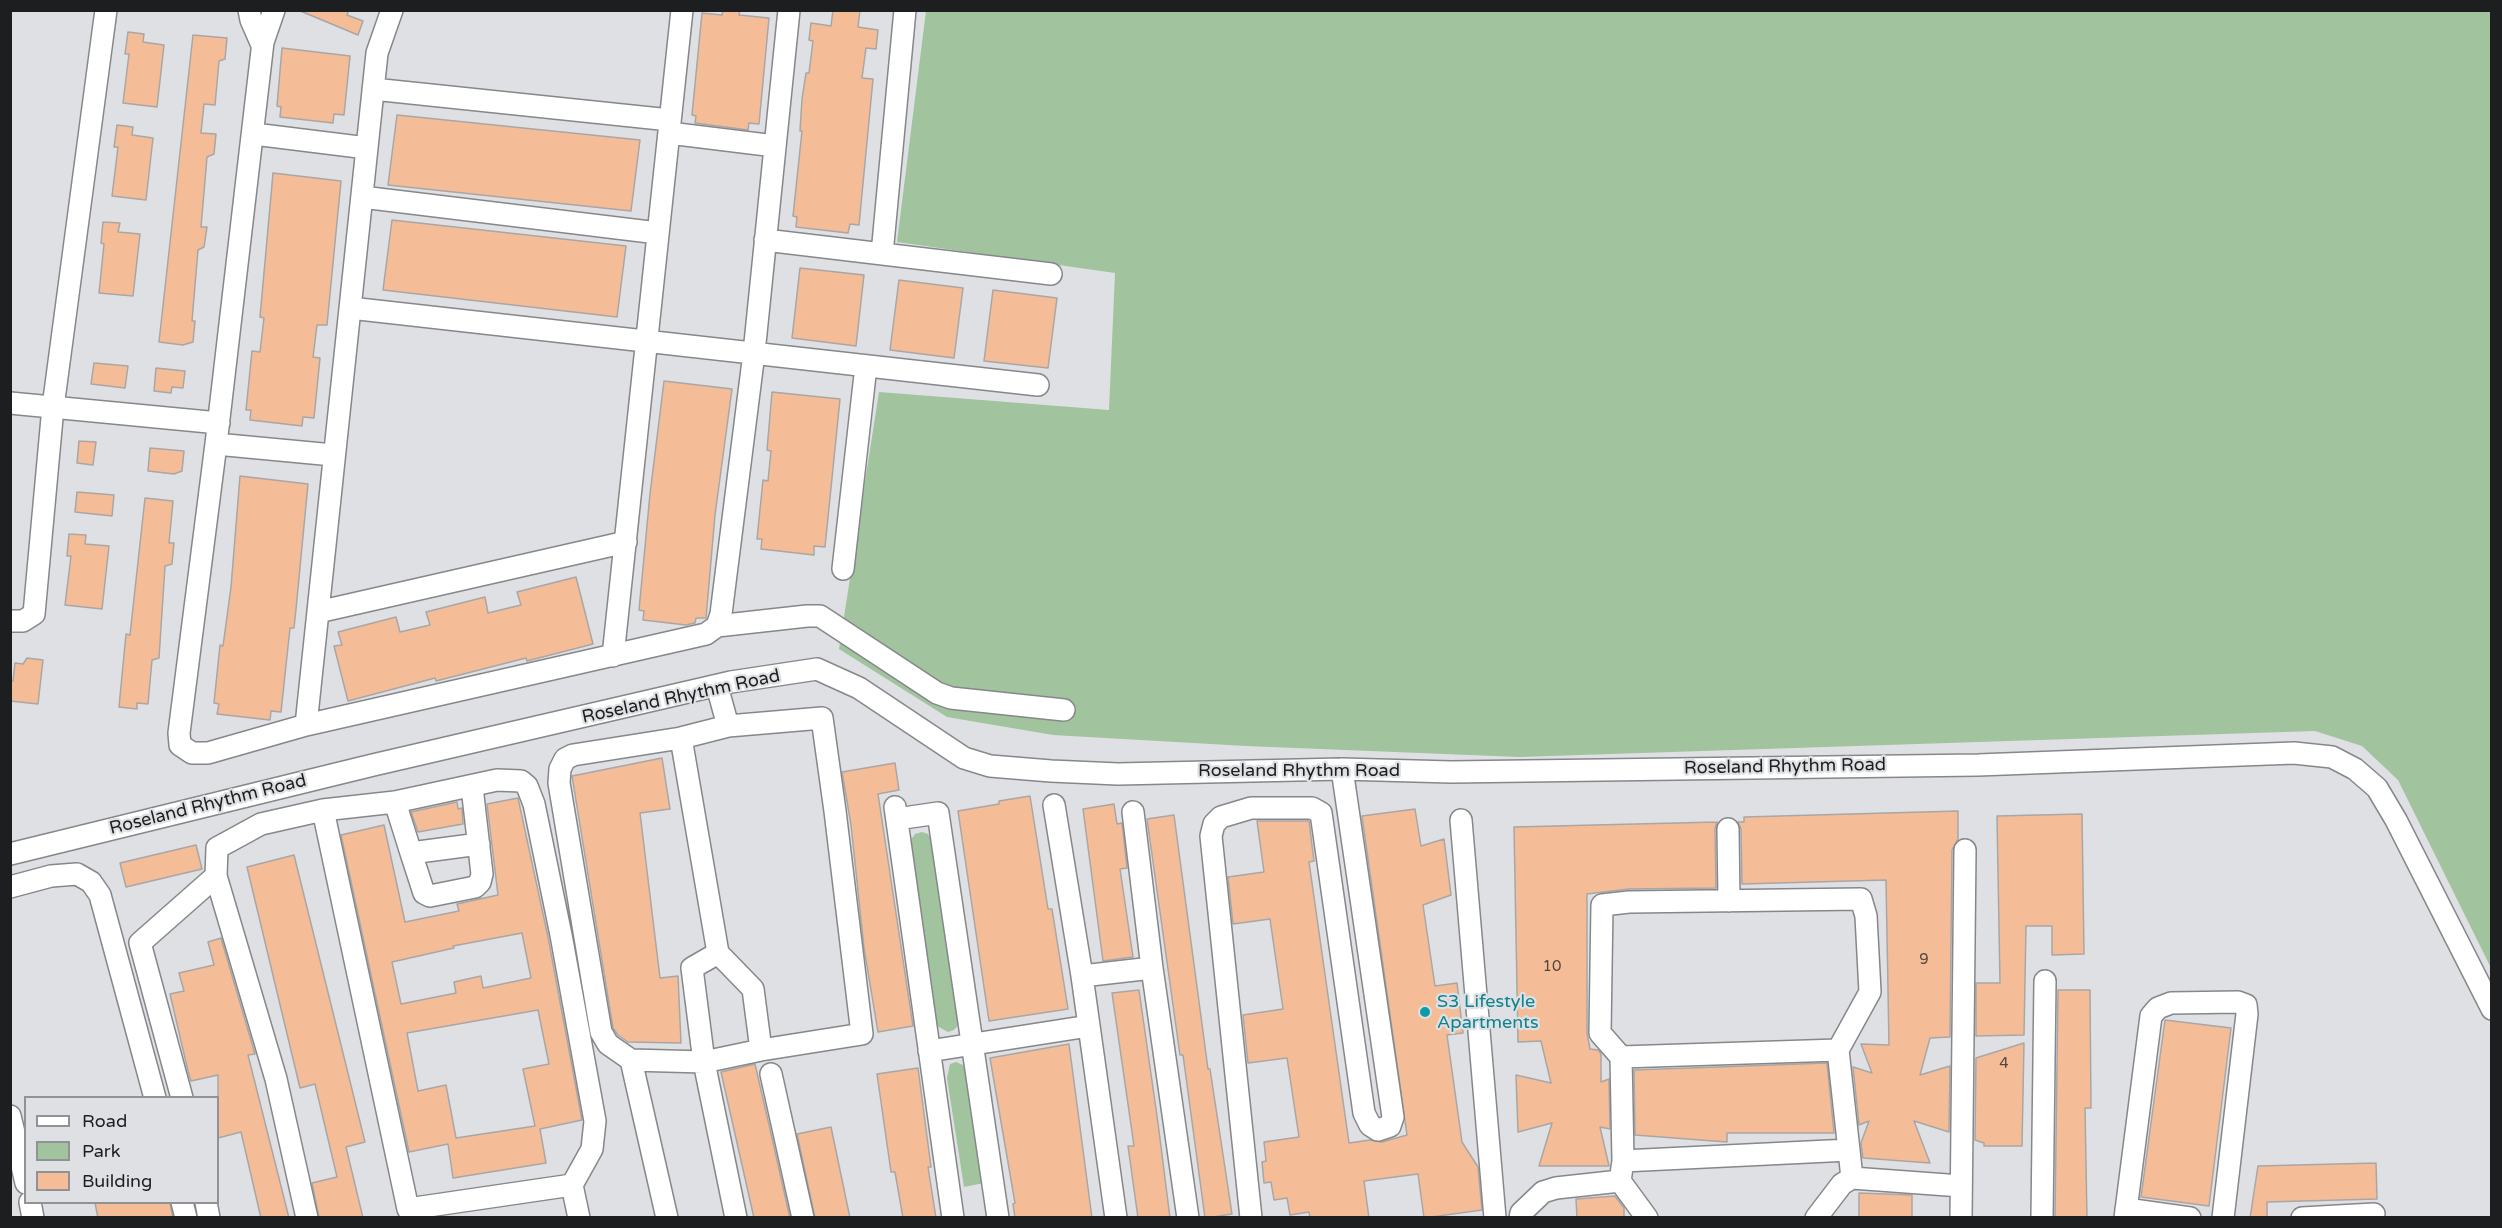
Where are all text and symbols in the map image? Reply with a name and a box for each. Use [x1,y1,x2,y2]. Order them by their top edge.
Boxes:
street label: Roseland Rhythm Road [580,665,782,729]
street label: Roseland Rhythm Road [1684,754,1886,780]
street label: Roseland Rhythm Road [1198,760,1400,782]
street label: Roseland Rhythm Road [107,770,309,840]
house number: 9 [1919,951,1929,969]
house number: 10 [1543,958,1561,976]
place label: S3 Lifestyle Apartments [1437,991,1539,1034]
marker: S3 Lifestyle Apartments [1418,1005,1432,1019]
house number: 4 [1999,1055,2009,1073]
legend [24,1096,219,1204]
text: Road [82,1110,127,1132]
text: Park [82,1140,120,1162]
text: Building [82,1170,152,1192]

